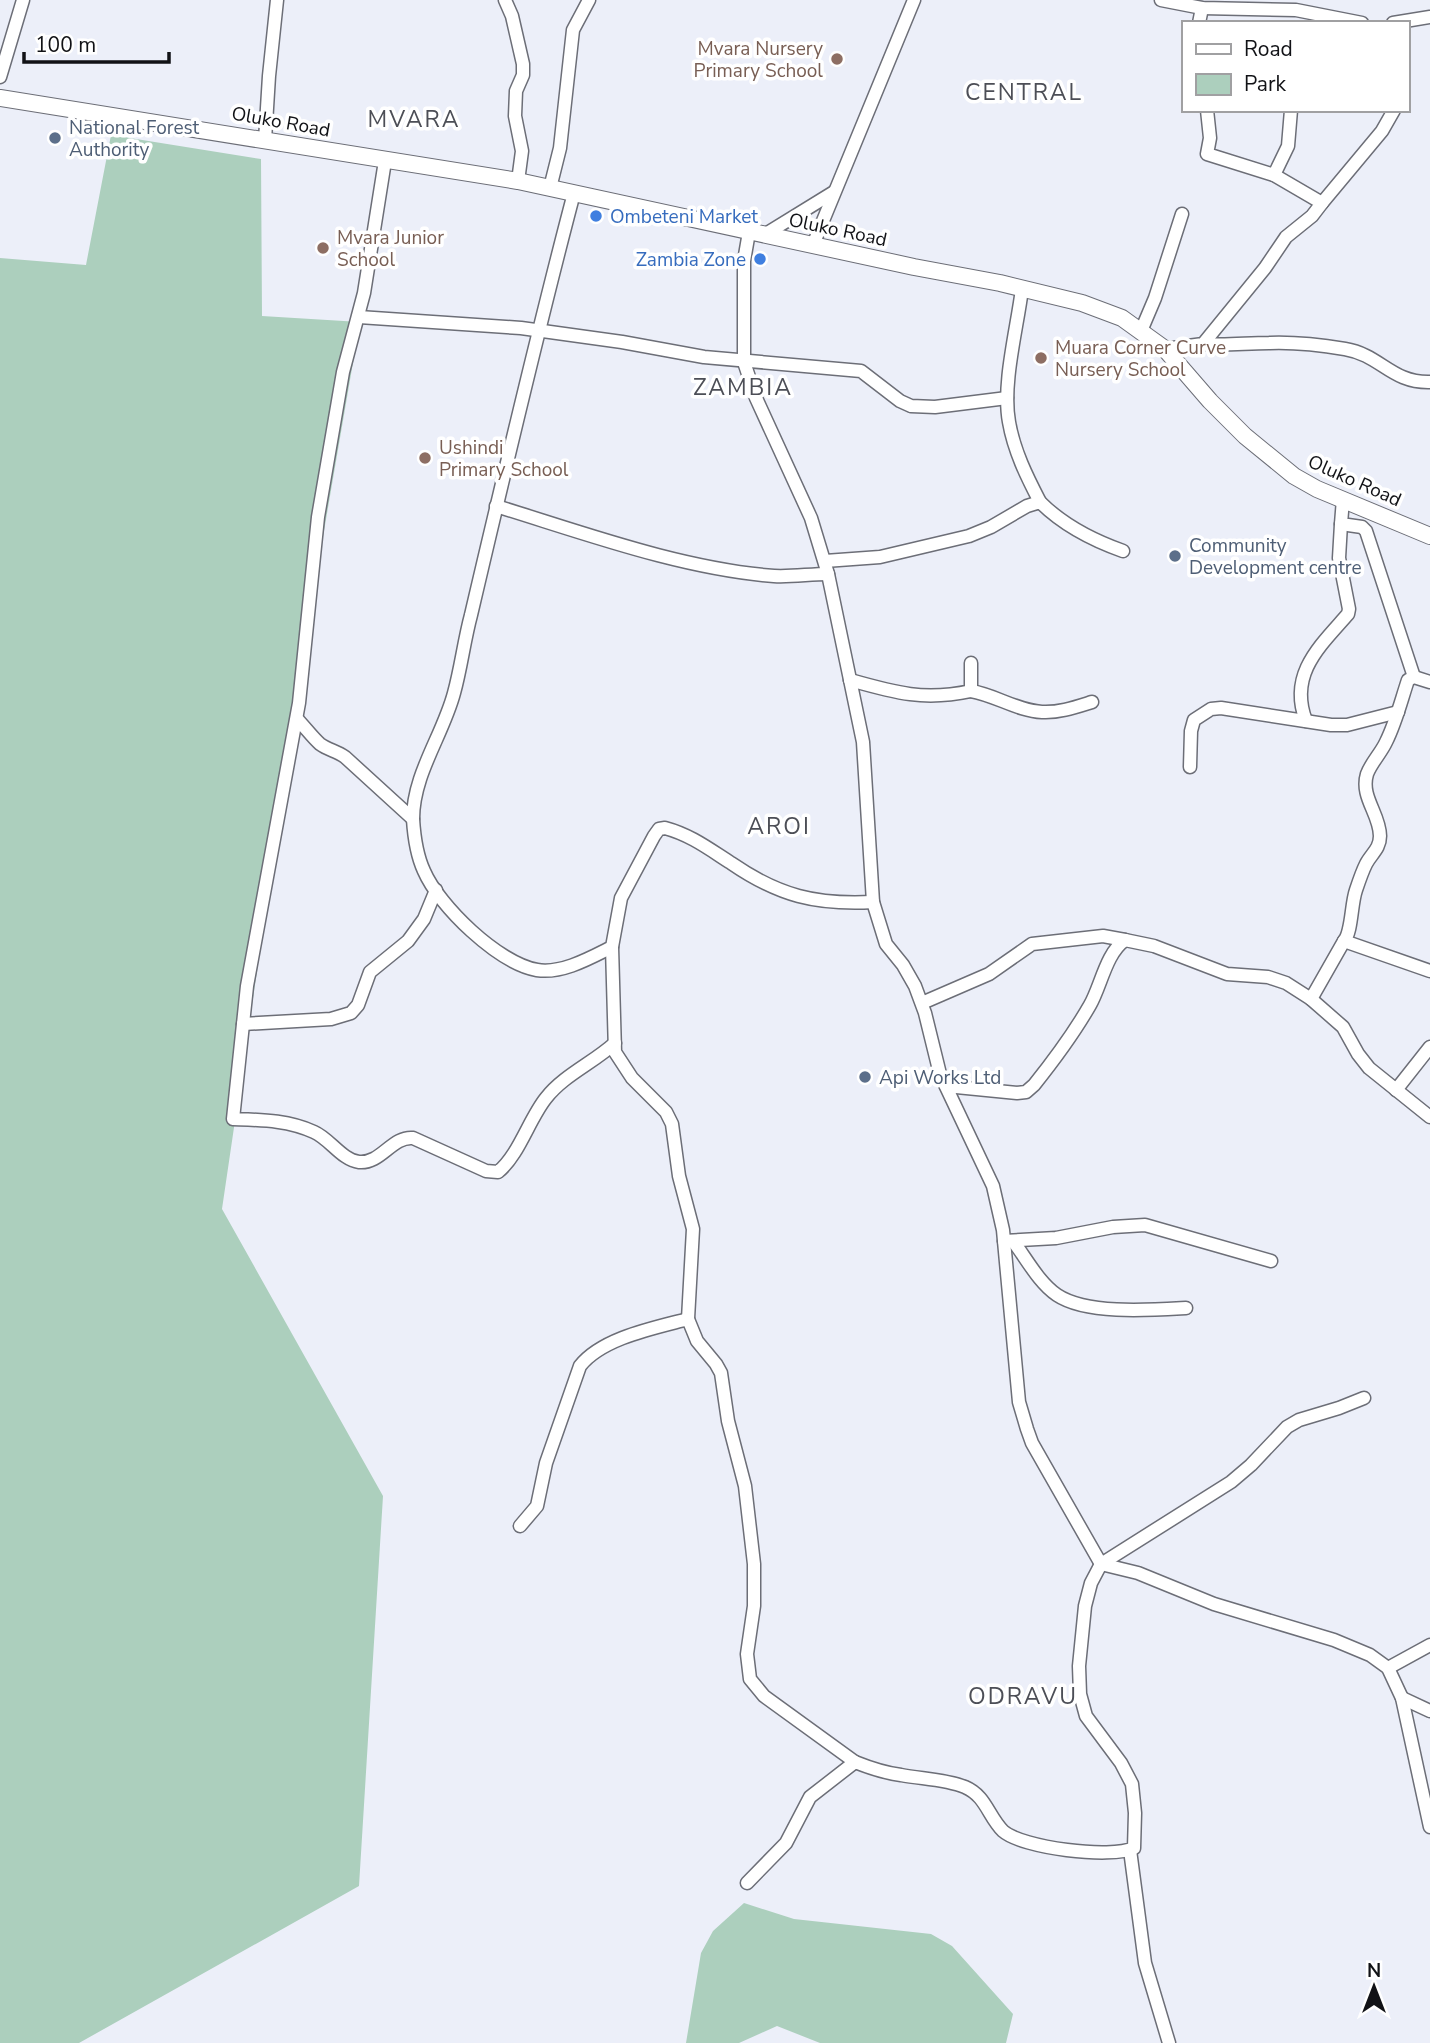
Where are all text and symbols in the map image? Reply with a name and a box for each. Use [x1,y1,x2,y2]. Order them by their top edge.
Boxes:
scale bar [24,21,170,65]
legend [1182,21,1409,112]
text: 100 m [35,31,96,59]
text: Road [1244,35,1293,63]
place label: Mvara Nursery Primary School [694,36,823,84]
marker: Mvara Nursery Primary School [829,51,845,67]
text: Park [1244,70,1286,98]
district label: CENTRAL [965,77,1083,108]
street label: Oluko Road [229,101,332,143]
district label: MVARA [368,104,460,135]
place label: National Forest Authority [69,115,200,163]
marker: National Forest Authority [47,130,63,146]
place label: Ombeteni Market [610,204,758,230]
street label: Oluko Road [786,207,889,253]
marker: Ombeteni Market [588,208,604,224]
place label: Mvara Junior School [337,225,444,273]
marker: Mvara Junior School [315,240,331,256]
place label: Zambia Zone [636,247,746,273]
marker: Zambia Zone [752,251,768,267]
place label: Muara Corner Curve Nursery School [1055,335,1226,383]
marker: Muara Corner Curve Nursery School [1033,350,1049,366]
district label: ZAMBIA [693,372,793,403]
place label: Ushindi Primary School [439,435,569,483]
street label: Oluko Road [1304,449,1405,513]
marker: Ushindi Primary School [417,450,433,466]
place label: Community Development centre [1189,533,1362,581]
marker: Community Development centre [1167,548,1183,564]
district label: AROI [747,811,811,842]
place label: Api Works Ltd [879,1065,1001,1091]
marker: Api Works Ltd [857,1069,873,1085]
district label: ODRAVU [968,1681,1078,1712]
north arrow [1339,1952,1409,2022]
text: N [1367,1958,1381,1984]

